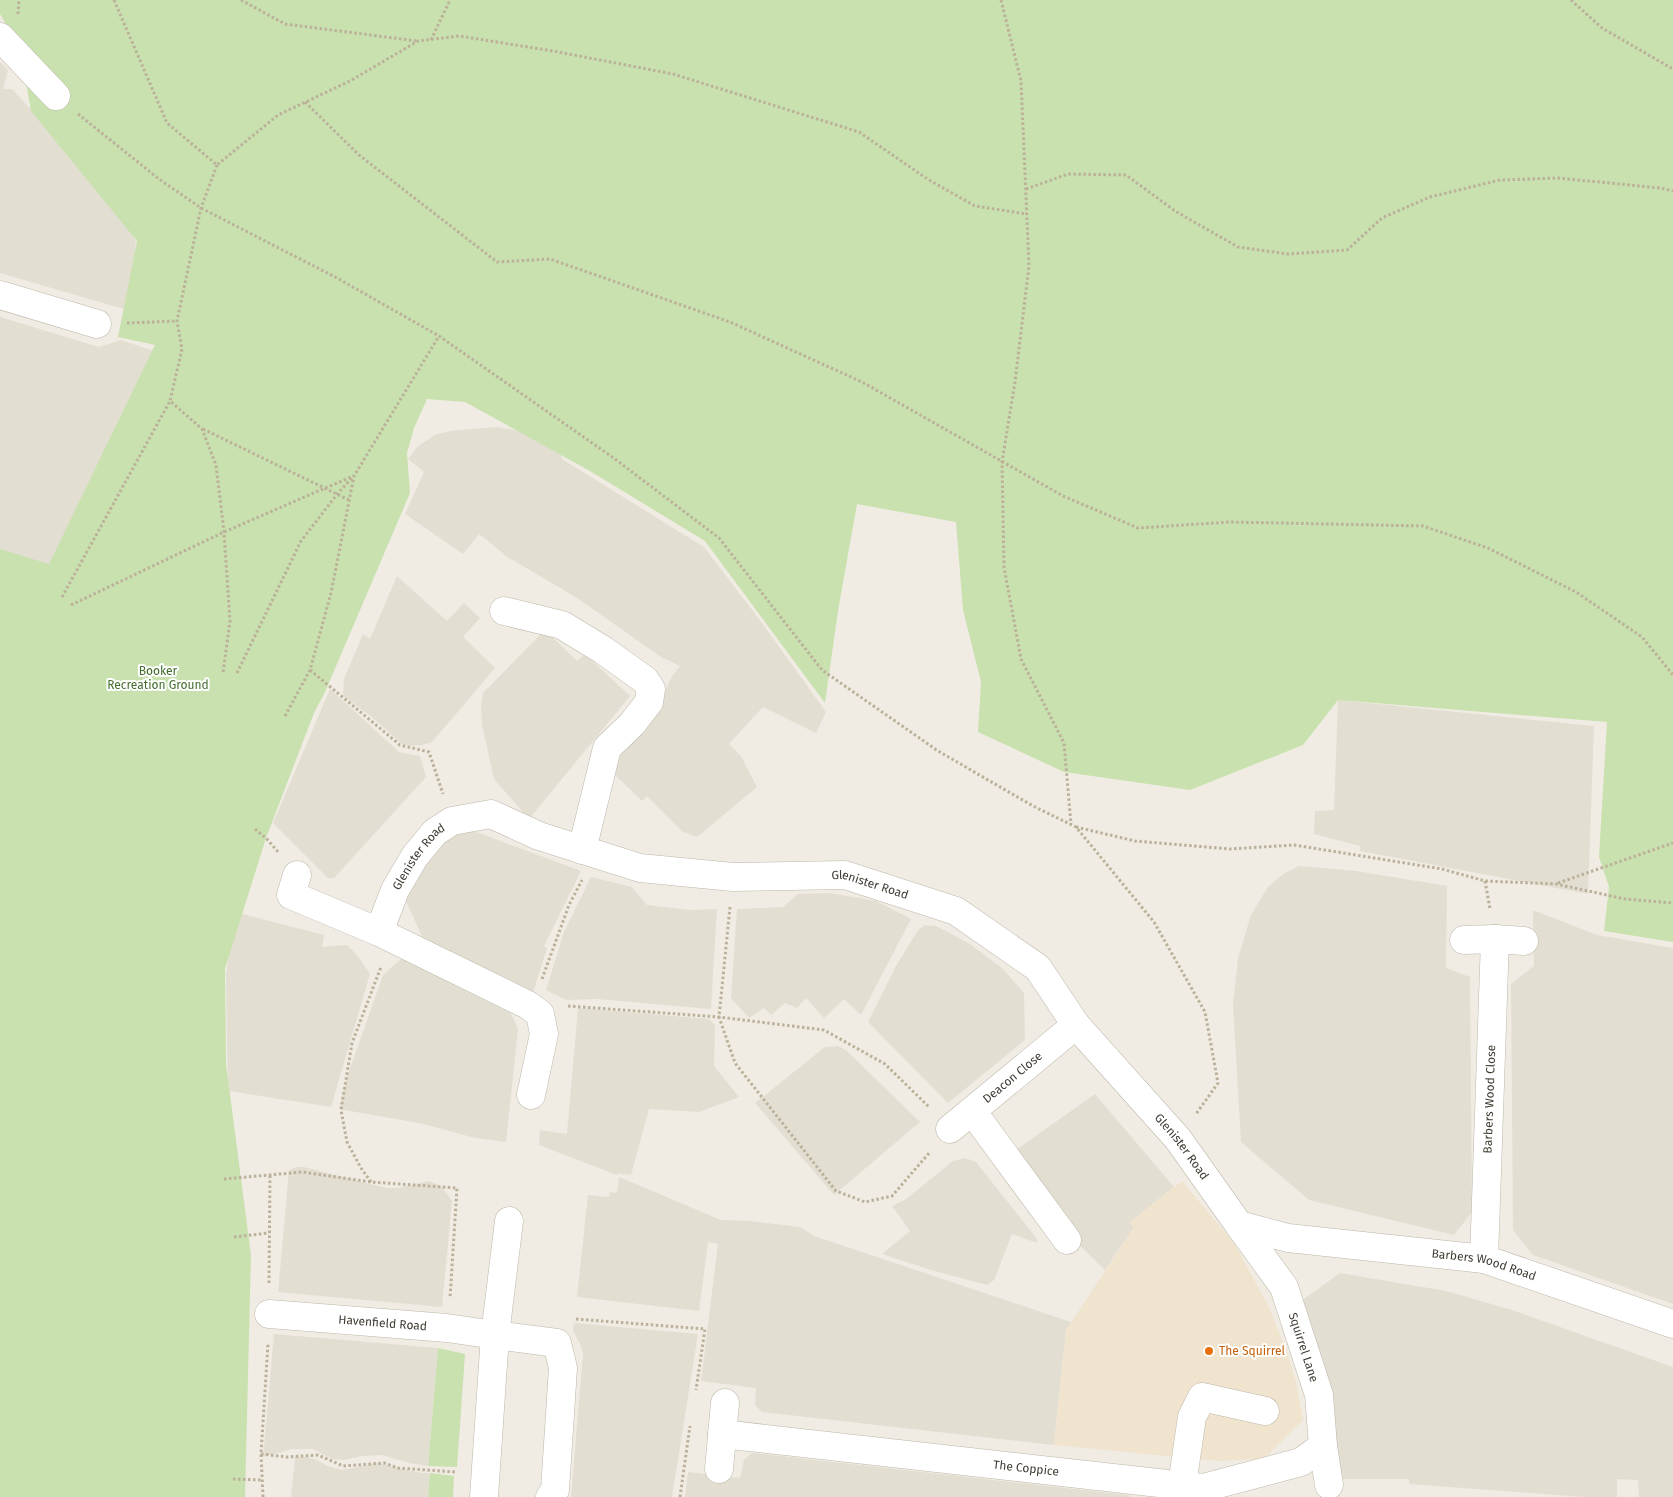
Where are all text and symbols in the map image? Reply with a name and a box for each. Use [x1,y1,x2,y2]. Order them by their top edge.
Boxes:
park label: Booker Recreation Ground [107,664,209,692]
street label: Glenister Road [390,821,447,893]
street label: Glenister Road [831,868,910,902]
street label: Barbers Wood Close [1481,1044,1498,1154]
street label: Deacon Close [980,1049,1045,1106]
street label: Glenister Road [1152,1111,1212,1182]
street label: Barbers Wood Road [1431,1246,1538,1283]
street label: Squirrel Lane [1286,1311,1321,1384]
street label: Havenfield Road [338,1312,428,1333]
place label: The Squirrel [1219,1344,1285,1358]
marker: The Squirrel [1203,1345,1215,1357]
street label: The Coppice [992,1457,1060,1479]

